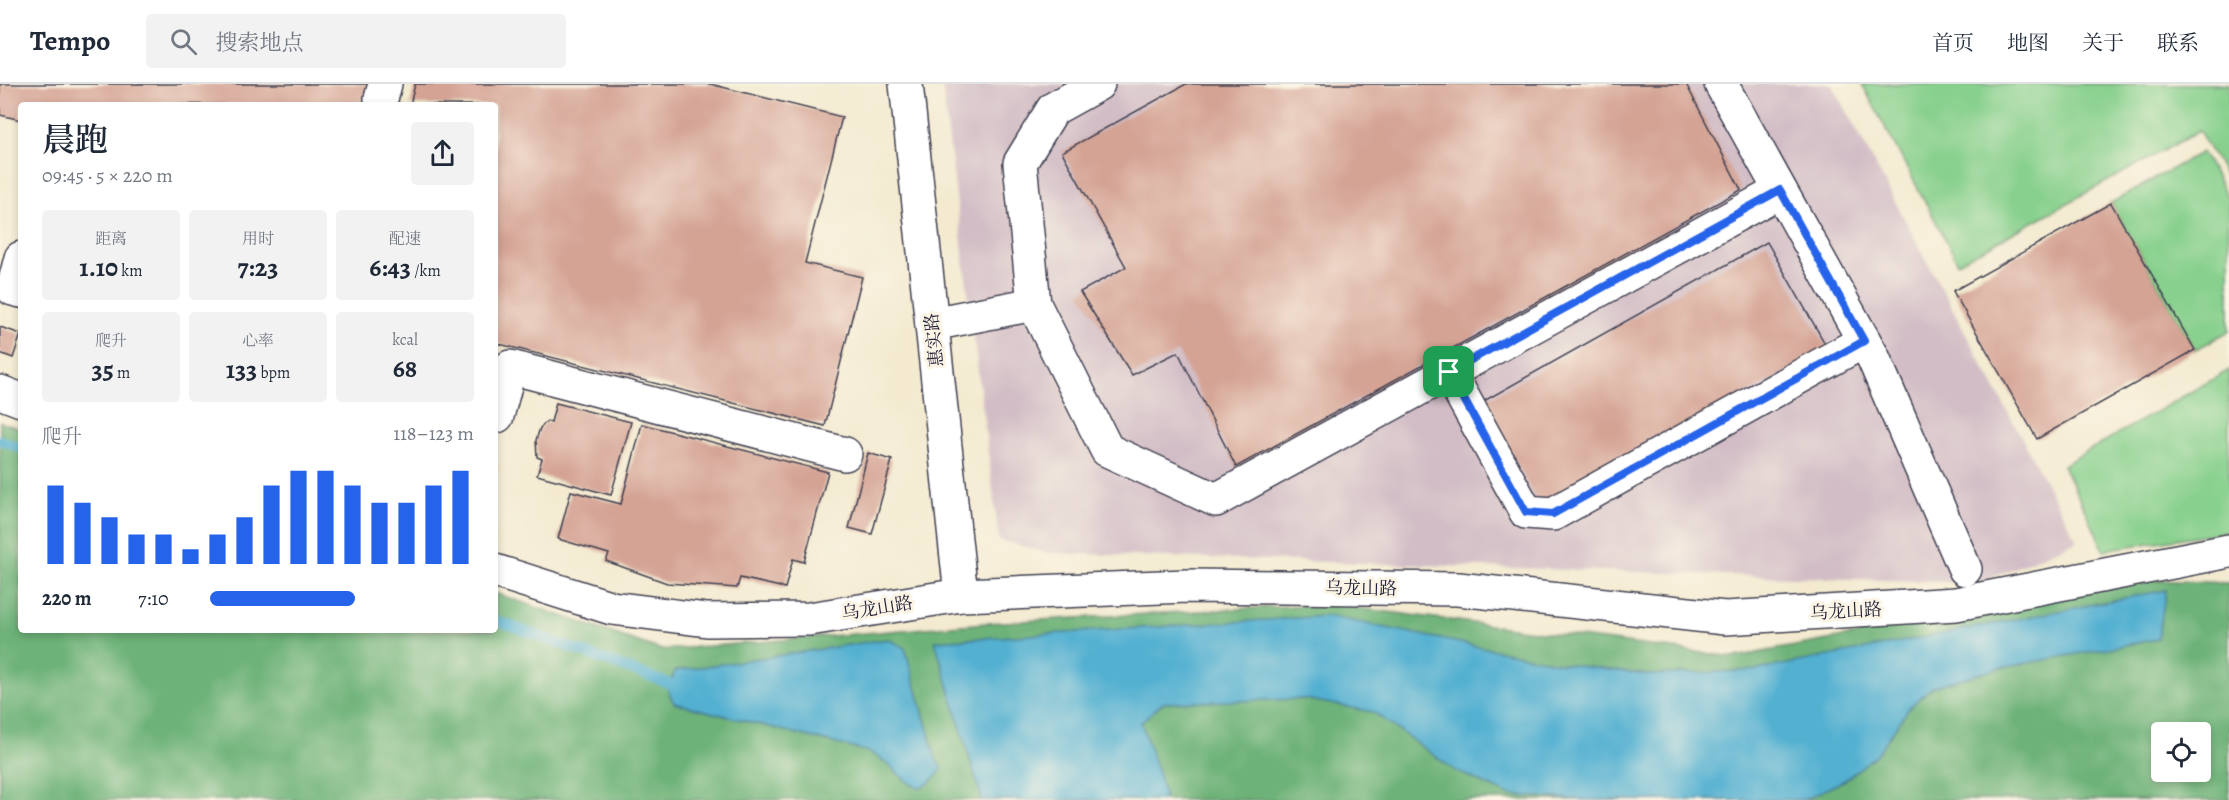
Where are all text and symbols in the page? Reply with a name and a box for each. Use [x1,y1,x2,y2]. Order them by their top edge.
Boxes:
search box [146,14,566,68]
text: Tempo [30,22,110,60]
icon: search [167,25,200,58]
text: 搜索地点 [215,28,303,58]
text: 首页 [1932,29,1974,57]
text: 地图 [2007,29,2049,57]
text: 关于 [2082,29,2124,57]
text: 联系 [2157,29,2199,57]
text: 晨跑 [42,117,108,162]
button: share [411,122,474,185]
text: 09:45 · 5 × 220 m [42,162,173,189]
text: 距离 [95,228,127,250]
text: 用时 [242,228,274,250]
text: 配速 [389,228,421,250]
text: 1.10 [79,250,118,285]
text: 7:23 [237,250,279,285]
text: 6:43 [369,250,411,285]
text: km [118,260,143,282]
text: /km [411,260,441,282]
street label: 惠实路 [919,312,949,368]
text: kcal [392,329,418,351]
text: 爬升 [95,330,127,352]
text: 心率 [242,330,274,352]
pin [1423,346,1474,397]
text: 68 [393,351,417,386]
text: 35 [92,352,114,387]
text: 133 [226,352,257,387]
icon: arrive [1432,355,1465,388]
text: m [114,362,130,384]
text: bpm [257,362,290,384]
text: 118–123 m [393,420,474,447]
text: 爬升 [42,423,82,450]
street label: 乌龙山路 [1325,575,1397,601]
text: 220 m [42,585,92,612]
text: 7:10 [138,585,169,612]
street label: 乌龙山路 [840,591,914,625]
street label: 乌龙山路 [1809,597,1883,625]
map controls [2151,722,2211,782]
button: locate [2151,722,2211,782]

